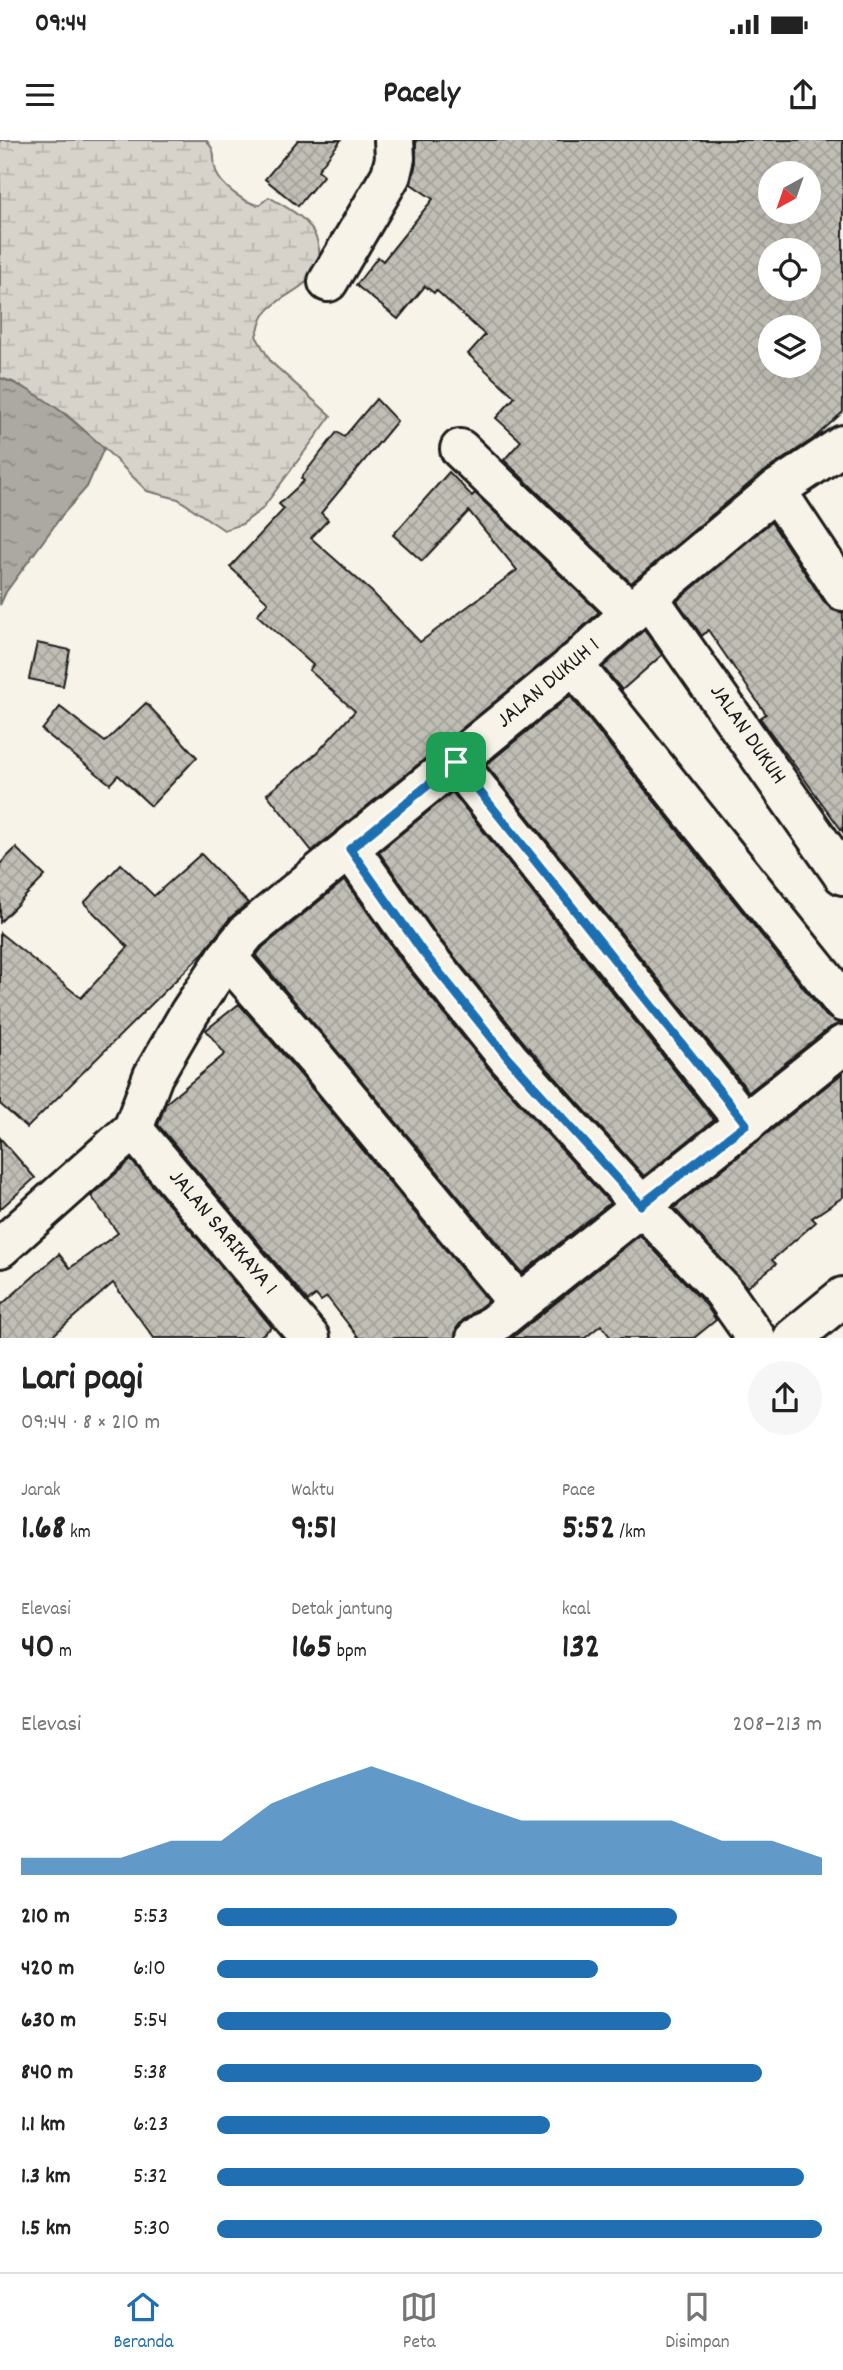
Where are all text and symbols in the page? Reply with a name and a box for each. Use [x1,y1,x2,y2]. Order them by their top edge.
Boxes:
text: 09:44 [35,6,87,43]
text: Pacely [383,72,460,118]
icon: menu [21,76,59,114]
icon: share [784,76,822,114]
north arrow [758,161,821,224]
map controls [758,161,821,378]
button: locate [758,238,821,301]
button: layers [758,315,821,378]
street label: JALAN DUKUH 1 [490,631,608,737]
street label: JALAN DUKUH [700,678,794,792]
pin [426,732,486,792]
icon: arrive [437,743,475,781]
street label: JALAN SARIKAYA 1 [160,1163,284,1303]
text: Lari pagi [21,1353,143,1408]
button: share [748,1361,822,1435]
text: 09:44 · 8 × 210 m [21,1407,160,1440]
text: Jarak [21,1478,61,1505]
text: Waktu [291,1478,334,1505]
text: Pace [562,1478,595,1505]
text: 1.68 [21,1505,66,1555]
text: 9:51 [291,1505,337,1555]
text: 5:52 [562,1505,615,1555]
text: km [66,1520,91,1547]
text: /km [615,1520,646,1547]
text: Elevasi [21,1597,71,1624]
text: Detak jantung [291,1597,393,1624]
text: kcal [562,1597,591,1624]
text: 40 [21,1624,55,1674]
text: 165 [291,1624,332,1674]
text: 132 [562,1624,600,1674]
text: m [55,1639,72,1666]
text: bpm [332,1639,367,1666]
text: Elevasi [21,1709,81,1742]
text: 208–213 m [732,1709,822,1742]
text: 210 m [21,1901,70,1934]
text: 5:53 [133,1901,168,1934]
text: 420 m [21,1953,74,1986]
text: 6:10 [133,1953,166,1986]
text: 630 m [21,2005,76,2038]
text: 5:54 [133,2005,168,2038]
text: 840 m [21,2057,73,2090]
text: 5:38 [133,2057,167,2090]
text: 1.1 km [21,2109,65,2142]
text: 6:23 [133,2109,168,2142]
text: 1.3 km [21,2161,71,2194]
text: 5:32 [133,2161,168,2194]
text: 1.5 km [21,2213,71,2246]
text: 5:30 [133,2213,170,2246]
tab: Beranda [113,2288,173,2357]
tab: Peta [400,2288,438,2357]
tab: Disimpan [665,2288,730,2357]

